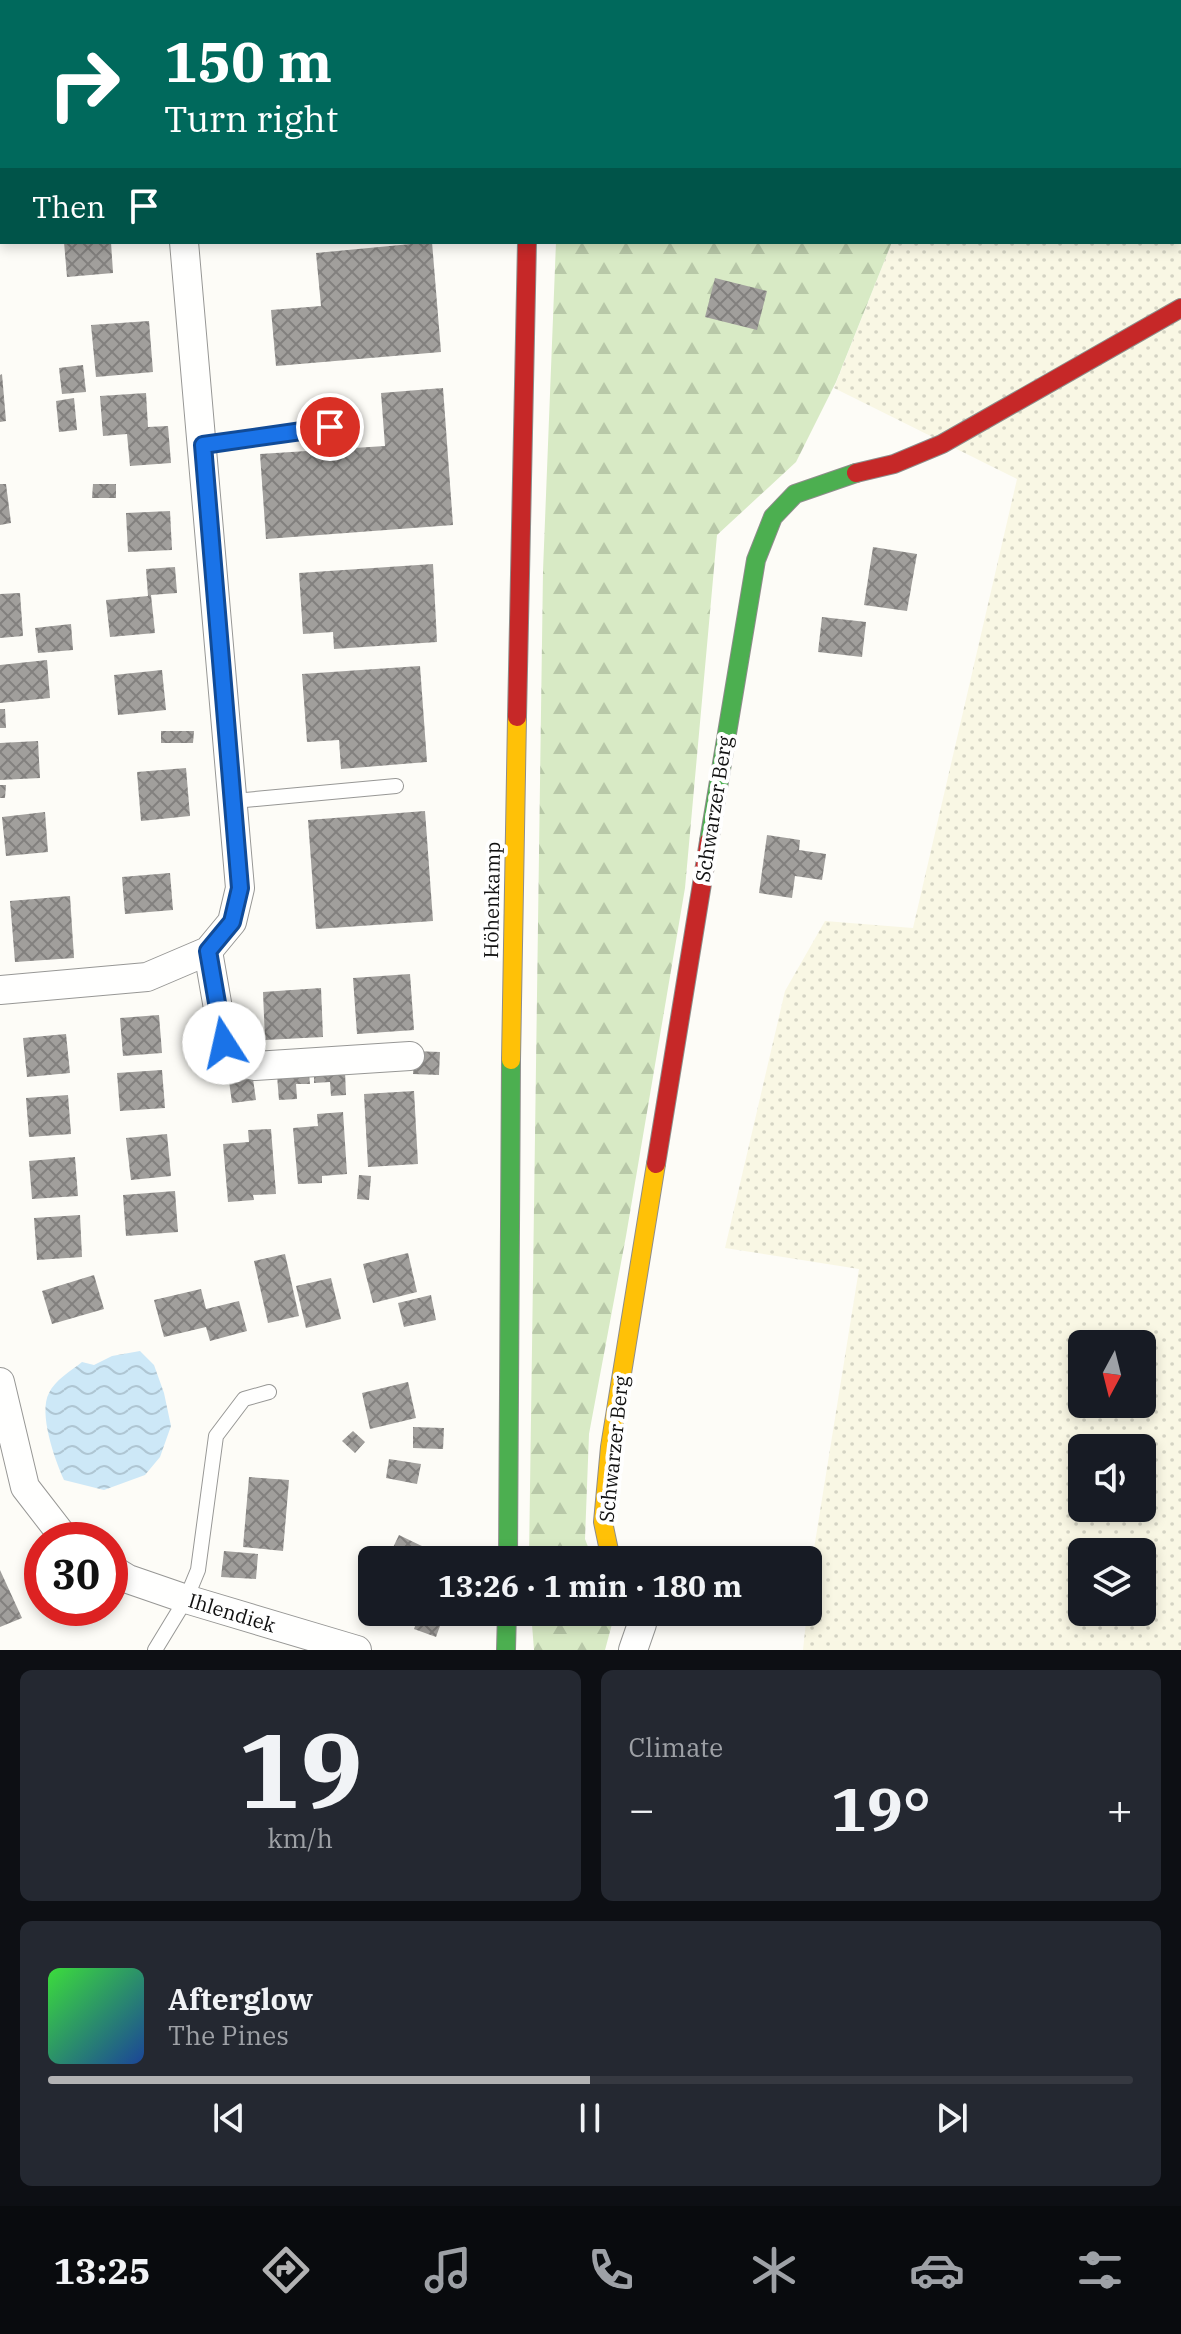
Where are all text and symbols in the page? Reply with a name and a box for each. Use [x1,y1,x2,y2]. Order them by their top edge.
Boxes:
text: 150 m [164,25,332,97]
icon: right [32,32,136,136]
text: Turn right [164,95,338,142]
icon: arrive [122,184,166,228]
text: Then [32,187,106,226]
pin [296,393,364,461]
icon: arrive [308,405,352,449]
street label: Schwarzer Berg [689,734,738,884]
street label: Höhenkamp [477,841,506,959]
position arrow [182,1001,266,1085]
north arrow [1068,1330,1156,1418]
map controls [1068,1330,1156,1626]
street label: Schwarzer Berg [592,1374,635,1524]
button: sound [1068,1434,1156,1522]
speed limit sign: 30 [24,1522,128,1626]
button: layers [1068,1538,1156,1626]
text: 13:26 · 1 min · 180 m [438,1566,742,1605]
street label: Ihlendiek [185,1586,279,1639]
text: 19 [238,1701,363,1837]
text: Climate [629,1730,723,1764]
text: 19° [831,1769,931,1848]
text: − [629,1780,655,1837]
text: + [1107,1780,1133,1837]
text: km/h [267,1821,333,1855]
text: Afterglow [168,1979,313,2018]
text: The Pines [168,2018,289,2052]
icon: previous [207,2096,251,2140]
icon: pause [568,2096,612,2140]
icon: next [930,2096,974,2140]
icon: directions [258,2242,314,2298]
icon: music [420,2242,476,2298]
icon: phone [583,2242,639,2298]
icon: climate [746,2242,802,2298]
icon: car [909,2242,965,2298]
icon: filters [1072,2242,1128,2298]
text: 13:25 [53,2247,151,2294]

